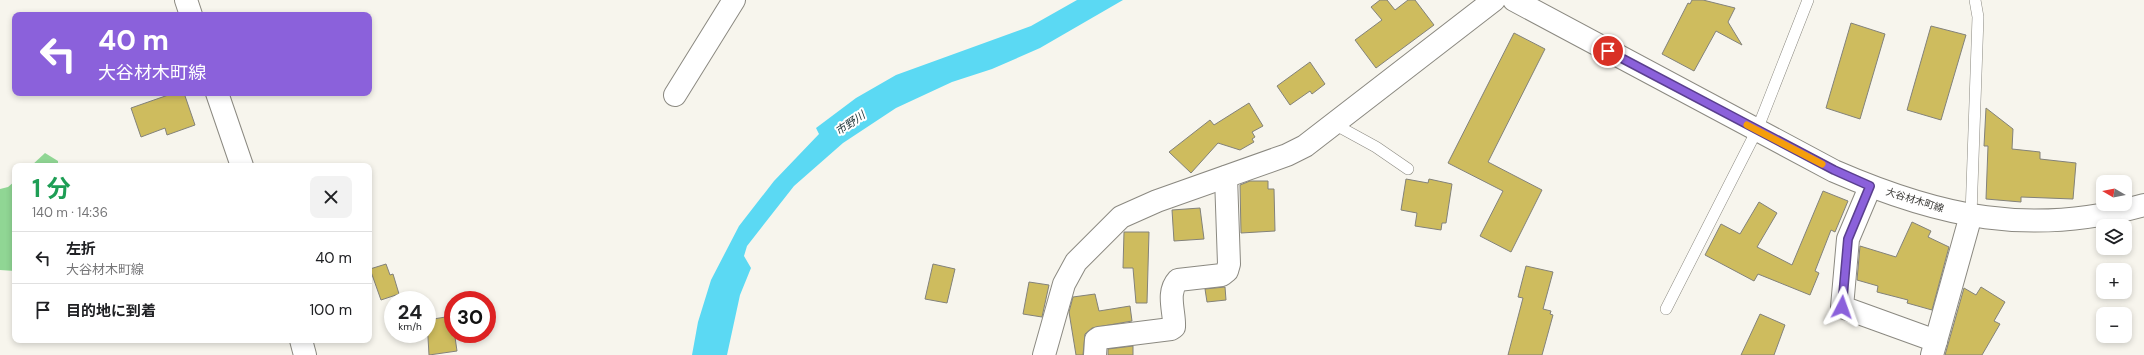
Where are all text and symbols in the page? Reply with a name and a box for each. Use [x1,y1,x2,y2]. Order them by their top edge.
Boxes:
text: 40 m [98,22,169,59]
icon: left [32,28,84,80]
pin [1591,34,1625,68]
icon: arrive [1597,40,1619,62]
text: 大谷材木町線 [98,61,206,85]
water label: 市野川 [832,107,868,138]
text: 1 分 [32,173,70,204]
north arrow [2096,175,2132,211]
map controls [2096,175,2132,343]
button: close [310,176,352,218]
street label: 大谷材木町線 [1884,185,1946,215]
text: 140 m · 14:36 [32,204,108,221]
button: layers [2096,219,2132,255]
text: 左折 [66,239,96,259]
icon: left [32,247,54,269]
text: 40 m [315,248,352,268]
text: 大谷材木町線 [66,261,144,278]
button: + [2096,263,2132,299]
position arrow [1821,286,1863,328]
speed limit sign: 30 [444,291,496,343]
icon: arrive [32,299,54,321]
text: 24 [398,299,422,325]
text: 100 m [309,300,352,320]
text: 目的地に到着 [66,301,156,321]
button: − [2096,307,2132,343]
text: km/h [398,320,422,333]

